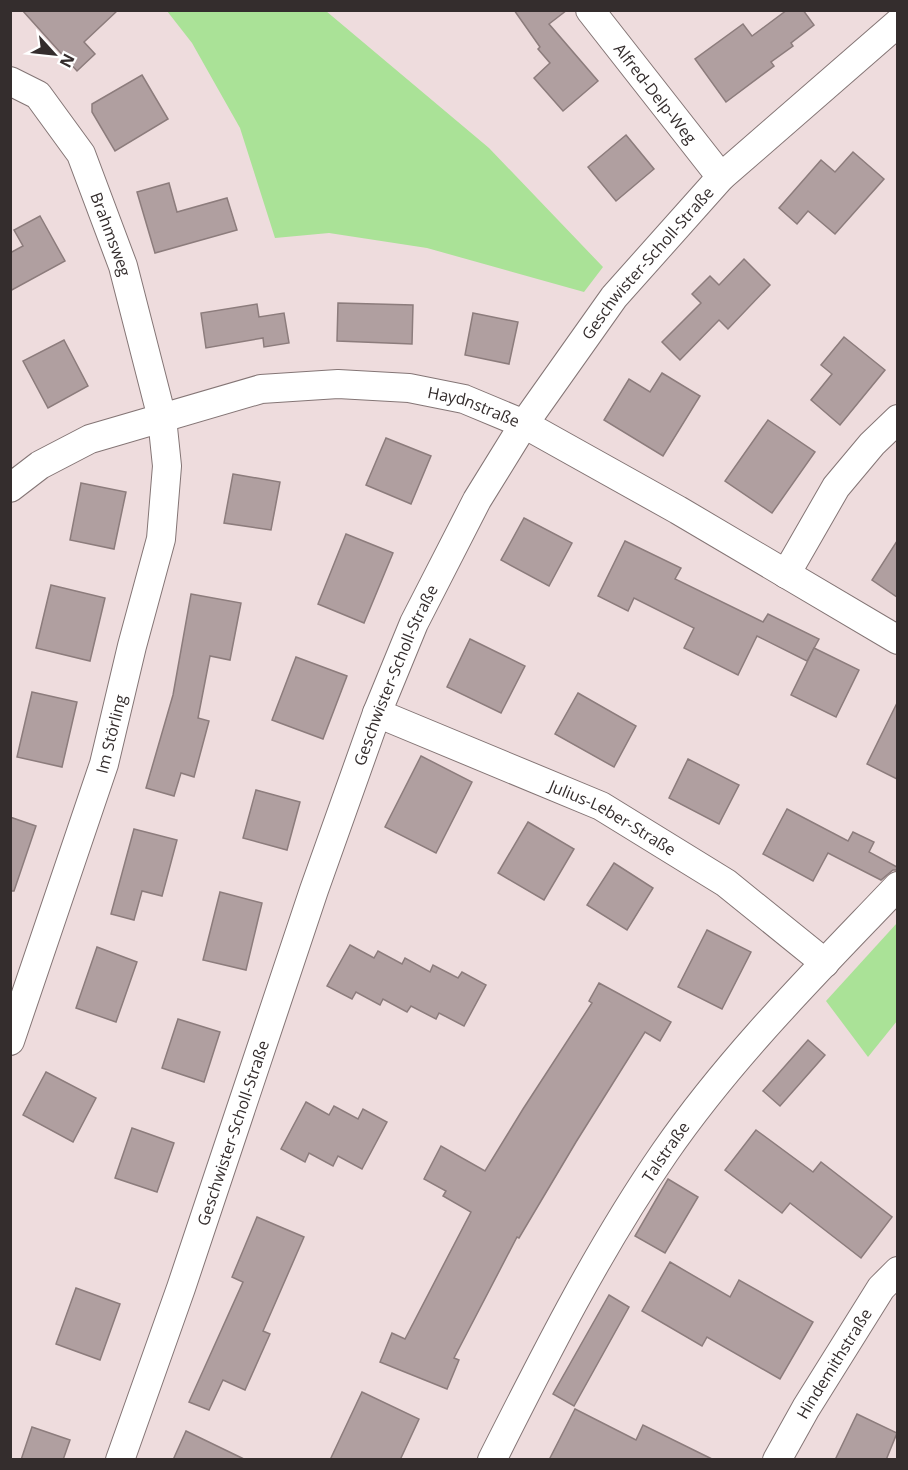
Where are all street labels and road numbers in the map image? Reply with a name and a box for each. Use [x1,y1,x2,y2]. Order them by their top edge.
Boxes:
street label: Alfred-Delp-Weg [609,39,702,148]
street label: Geschwister-Scholl-Straße [576,182,718,344]
street label: Brahmsweg [85,189,136,279]
street label: Haydnstraße [426,381,523,432]
street label: Geschwister-Scholl-Straße [348,581,443,769]
street label: Im Störling [91,692,132,776]
street label: Julius-Leber-Straße [544,774,680,861]
street label: Geschwister-Scholl-Straße [192,1037,274,1229]
street label: Talstraße [637,1117,694,1187]
street label: Hindemithstraße [791,1304,877,1423]

